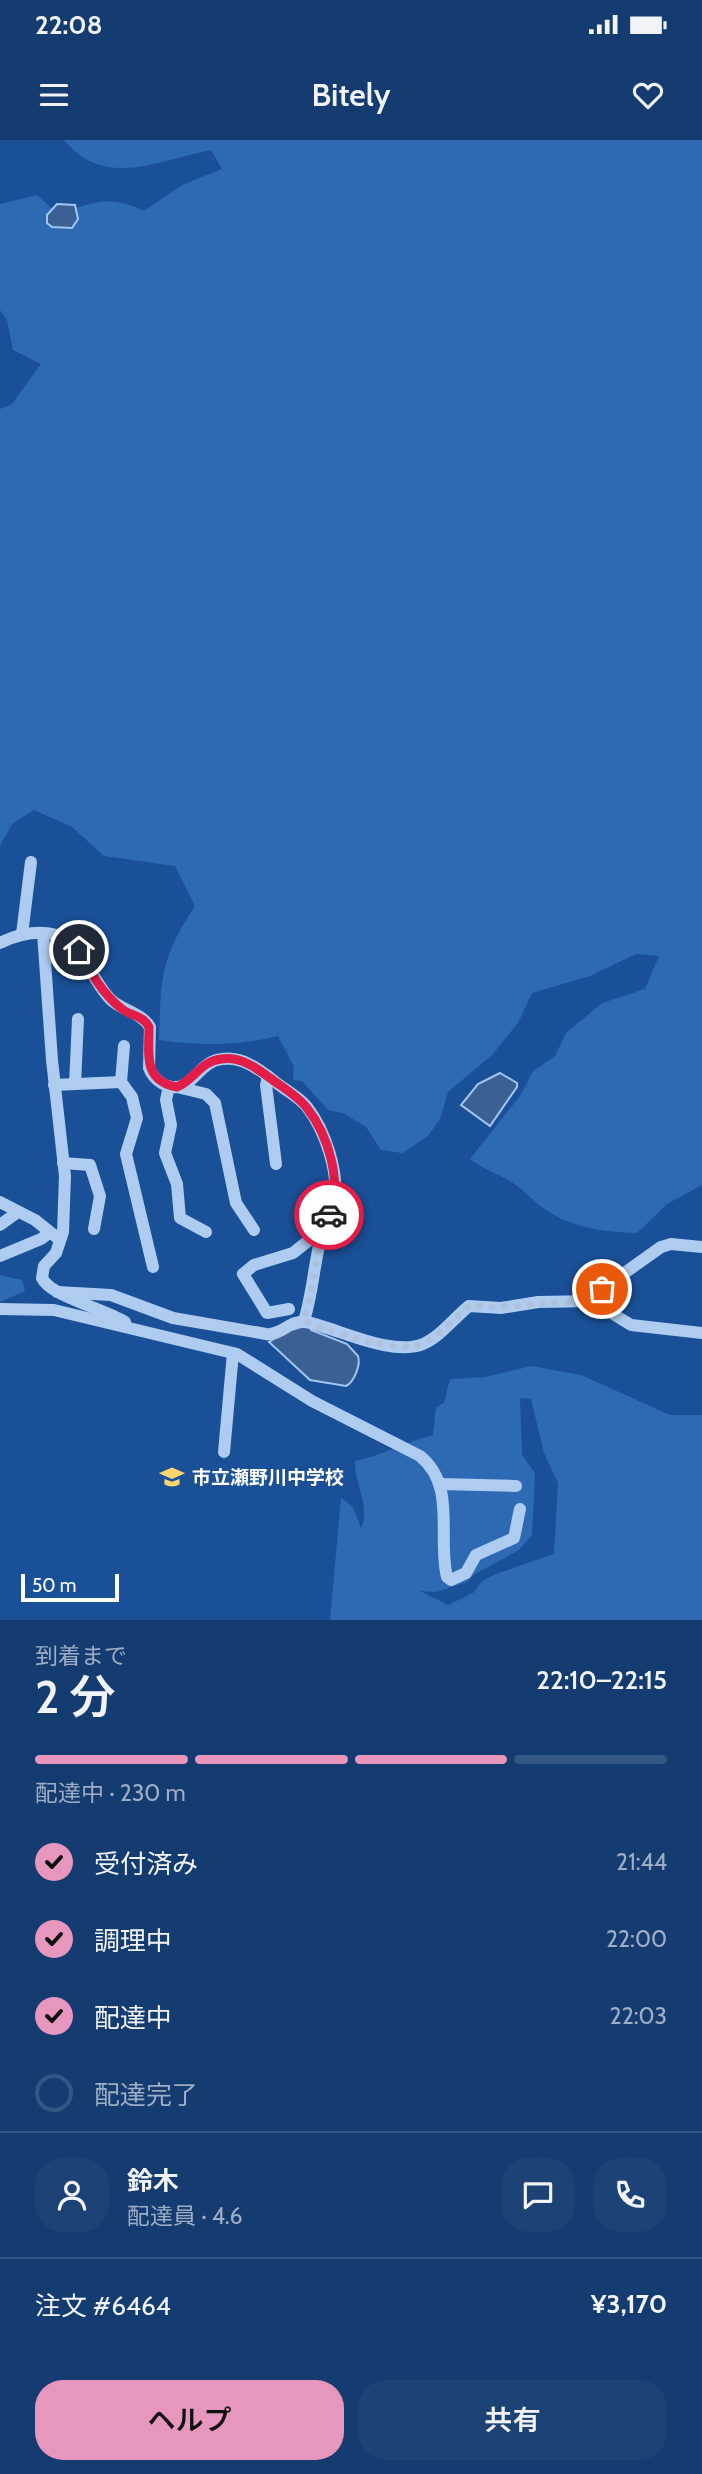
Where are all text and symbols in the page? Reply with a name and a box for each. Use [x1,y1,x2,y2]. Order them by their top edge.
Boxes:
text: 22:08 [35,9,102,41]
text: Bitely [312,75,390,114]
icon: menu [35,76,73,114]
icon: heart [629,76,667,114]
pin [49,920,109,980]
icon: home [60,931,98,969]
courier [294,1180,364,1250]
icon: car [310,1196,348,1234]
pin [572,1259,632,1319]
icon: bag [583,1270,621,1308]
school or university icon: 市立瀬野川中学校 [158,1463,186,1491]
place label: 市立瀬野川中学校 [192,1466,344,1489]
scale bar [21,1571,119,1603]
text: 50 m [32,1574,76,1597]
text: 到着まで [35,1642,127,1670]
text: 22:10–22:15 [536,1664,667,1696]
text: 2 分 [35,1669,116,1725]
text: 配達中 · 230 m [35,1779,186,1807]
icon: check [35,1843,73,1881]
text: 受付済み [94,1848,198,1880]
text: 21:44 [616,1848,667,1876]
icon: check [35,1920,73,1958]
text: 調理中 [94,1925,172,1957]
text: 22:00 [606,1925,667,1953]
icon: check [35,1997,73,2035]
text: 配達中 [94,2002,172,2034]
text: 22:03 [610,2002,667,2030]
text: 配達完了 [94,2079,198,2111]
button: person [35,2158,109,2232]
button: chat [501,2158,575,2232]
button: phone [593,2158,667,2232]
text: 鈴木 [127,2165,179,2197]
text: 配達員 · 4.6 [127,2202,243,2230]
text: ¥3,170 [591,2288,667,2320]
text: 注文 #6464 [35,2290,171,2322]
button: ヘルプ [35,2380,344,2460]
button: 共有 [358,2380,667,2460]

